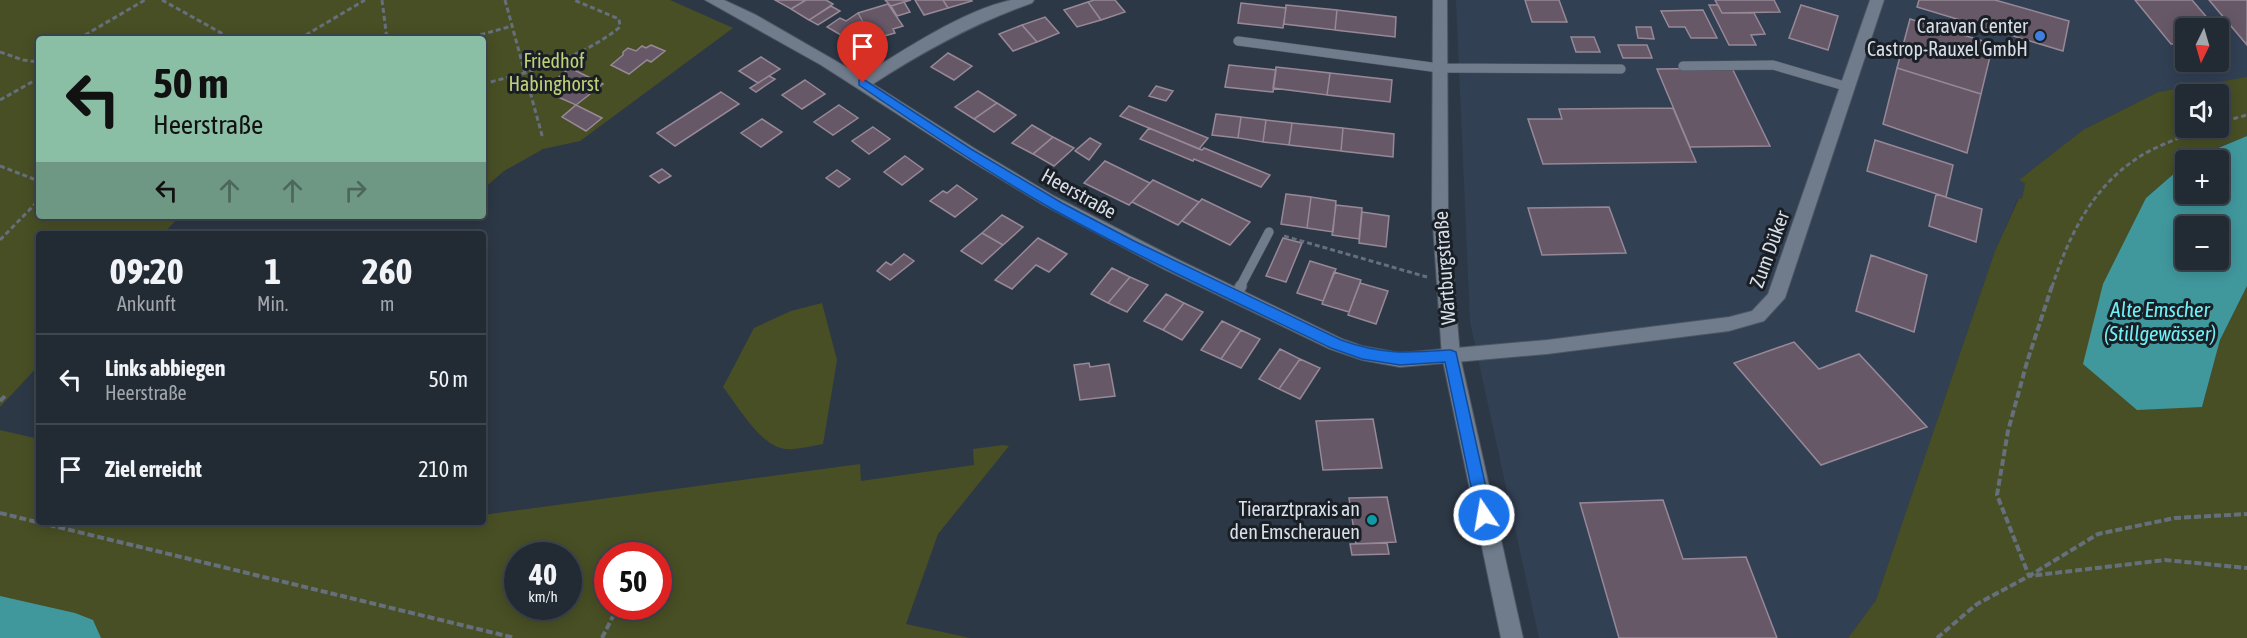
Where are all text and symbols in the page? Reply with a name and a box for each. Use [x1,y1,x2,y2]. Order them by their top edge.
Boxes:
place label: Caravan Center Castrop-Rauxel GmbH [1867,14,2029,60]
north arrow [2175,18,2229,72]
map controls [2175,18,2229,270]
pin [837,21,888,83]
marker: Caravan Center Castrop-Rauxel GmbH [2033,29,2047,43]
icon: arrive [846,30,879,63]
park label: Friedhof Habinghorst [508,49,600,95]
text: 50 m [153,59,228,107]
icon: left [54,60,132,138]
button: sound [2175,84,2229,138]
text: Heerstraße [153,109,263,140]
button: + [2175,150,2229,204]
street label: Heerstraße [1038,163,1120,223]
icon: left [150,174,183,207]
icon: ahead [213,174,246,207]
icon: ahead [276,174,309,207]
icon: right [339,174,372,207]
street label: Zum Düker [1745,206,1794,291]
street label: Wartburgstraße [1429,210,1459,326]
button: − [2175,216,2229,270]
text: 09:20 [109,250,184,292]
text: 1 [264,250,281,292]
text: 260 [362,250,413,292]
text: Ankunft [117,292,176,315]
text: Min. [257,292,288,315]
text: m [380,292,394,315]
water label: Alte Emscher (Stillgewässer) [2104,297,2216,345]
text: Links abbiegen [105,355,226,381]
icon: left [54,363,87,396]
text: 50 m [428,366,468,392]
text: Heerstraße [105,381,187,404]
icon: arrive [54,453,87,486]
text: Ziel erreicht [105,456,202,482]
text: 210 m [418,456,468,482]
position arrow [1452,483,1516,547]
place label: Tierarztpraxis an den Emscherauen [1230,497,1360,543]
marker: Tierarztpraxis an den Emscherauen [1365,513,1379,527]
speed limit sign: 50 [594,542,672,620]
text: 40 [529,557,557,591]
text: km/h [528,588,558,605]

